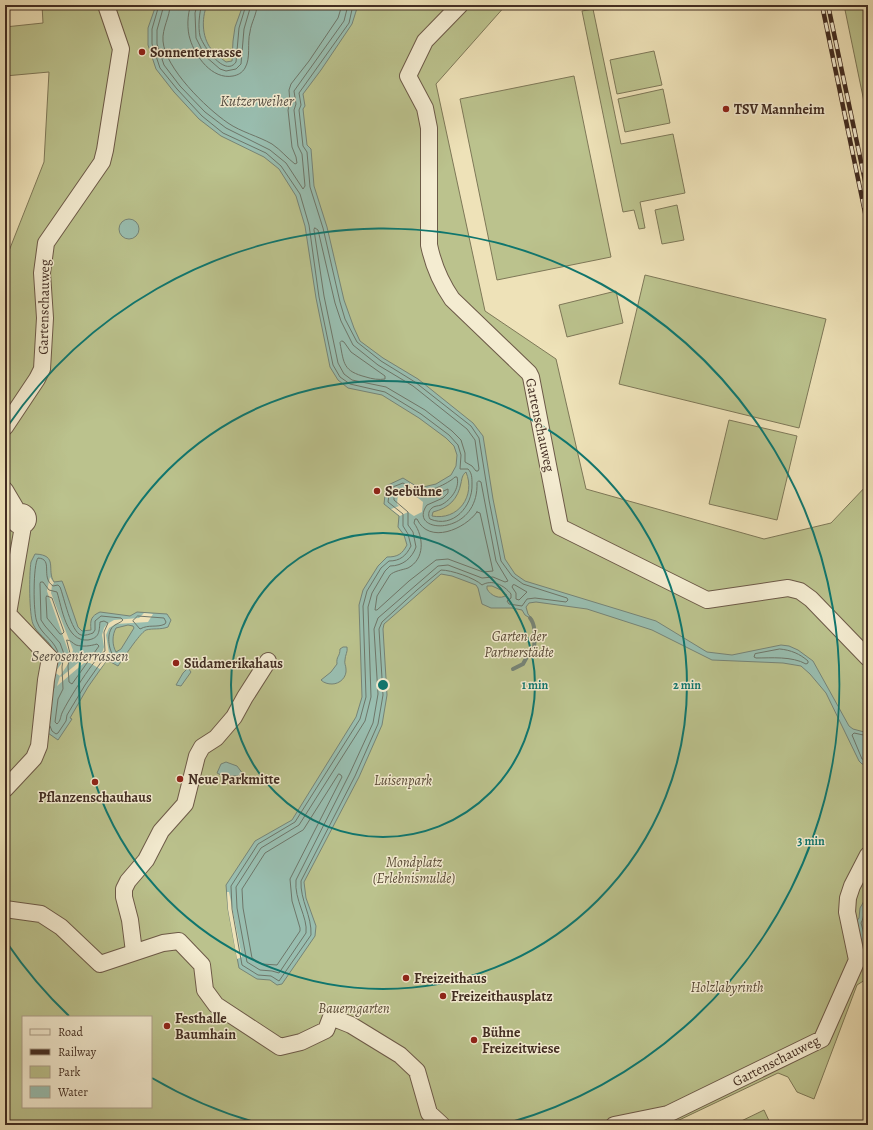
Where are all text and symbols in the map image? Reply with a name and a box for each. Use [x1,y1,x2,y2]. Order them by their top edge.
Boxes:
place label: Sonnenterrasse [150,43,242,62]
marker: Sonnenterrasse [137,47,147,57]
water label: Kutzerweiher [220,91,295,111]
place label: TSV Mannheim [734,100,825,119]
marker: TSV Mannheim [721,104,731,114]
street label: Gartenschauweg [34,259,54,355]
street label: Gartenschauweg [521,376,559,474]
place label: Seebühne [385,482,442,501]
marker: Seebühne [372,486,382,496]
park label: Garten der Partnerstädte [484,627,554,662]
water label: Seerosenterrassen [32,646,128,666]
place label: Südamerikahaus [184,654,283,673]
marker: Südamerikahaus [171,658,181,668]
text: 1 min [522,677,549,693]
text: 2 min [673,677,701,693]
centre of rings [376,678,390,692]
place label: Neue Parkmitte [188,770,280,789]
park label: Luisenpark [374,771,432,790]
marker: Neue Parkmitte [175,774,185,784]
marker: Pflanzenschauhaus [90,777,100,787]
place label: Pflanzenschauhaus [38,788,152,807]
text: 3 min [797,833,825,849]
park label: Mondplatz (Erlebnismulde) [372,853,456,888]
place label: Freizeithaus [414,969,487,988]
marker: Freizeithaus [401,973,411,983]
park label: Holzlabyrinth [690,978,764,997]
place label: Freizeithausplatz [451,987,553,1006]
marker: Freizeithausplatz [438,991,448,1001]
park label: Bauerngarten [318,999,390,1018]
place label: Festhalle Baumhain [175,1009,236,1044]
legend [22,1016,152,1108]
marker: Festhalle Baumhain [162,1021,172,1031]
place label: Bühne Freizeitwiese [482,1023,561,1058]
text: Road [58,1024,84,1040]
street label: Gartenschauweg [729,1031,823,1091]
marker: Bühne Freizeitwiese [469,1035,479,1045]
text: Railway [58,1044,97,1060]
text: Park [58,1064,81,1080]
text: Water [57,1084,88,1100]

